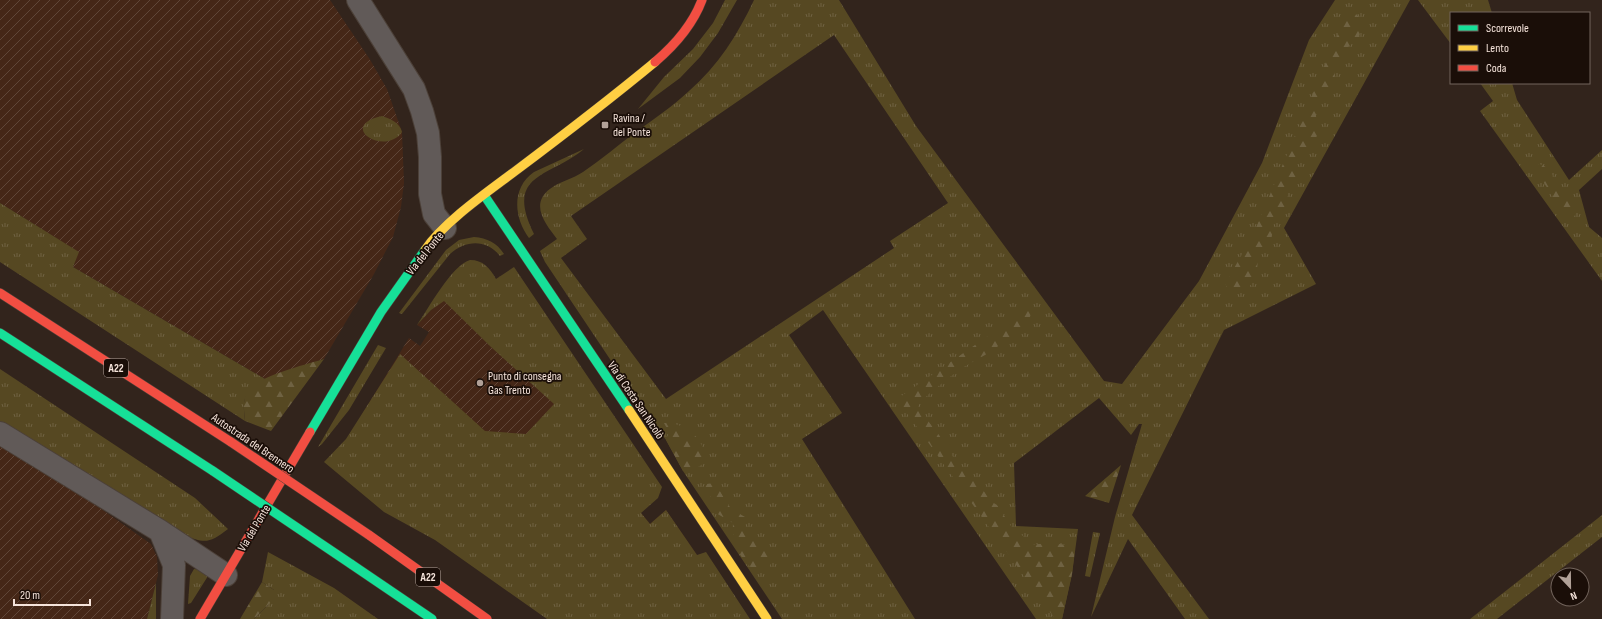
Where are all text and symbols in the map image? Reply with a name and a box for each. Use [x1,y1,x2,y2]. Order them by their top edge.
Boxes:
legend [1450,12,1590,84]
text: Scorrevole [1486,21,1529,36]
text: Lento [1486,41,1509,56]
text: Coda [1486,61,1507,76]
place label: Ravina / del Ponte [613,111,651,140]
marker: Ravina / del Ponte [600,120,610,130]
street label: Via del Ponte [403,228,448,278]
road number: A22 [104,359,128,377]
street label: Via di Costa San Nicolò [604,359,667,442]
place label: Punto di consegna Gas Trento [488,369,562,398]
marker: Punto di consegna Gas Trento [475,378,485,388]
street label: Autostrada del Brennero [208,410,297,477]
street label: Via del Ponte [235,502,274,554]
north arrow [1550,567,1590,607]
road number: A22 [416,568,440,586]
scale bar [14,581,90,607]
text: 20 m [20,588,40,603]
text: N [1568,589,1579,603]

